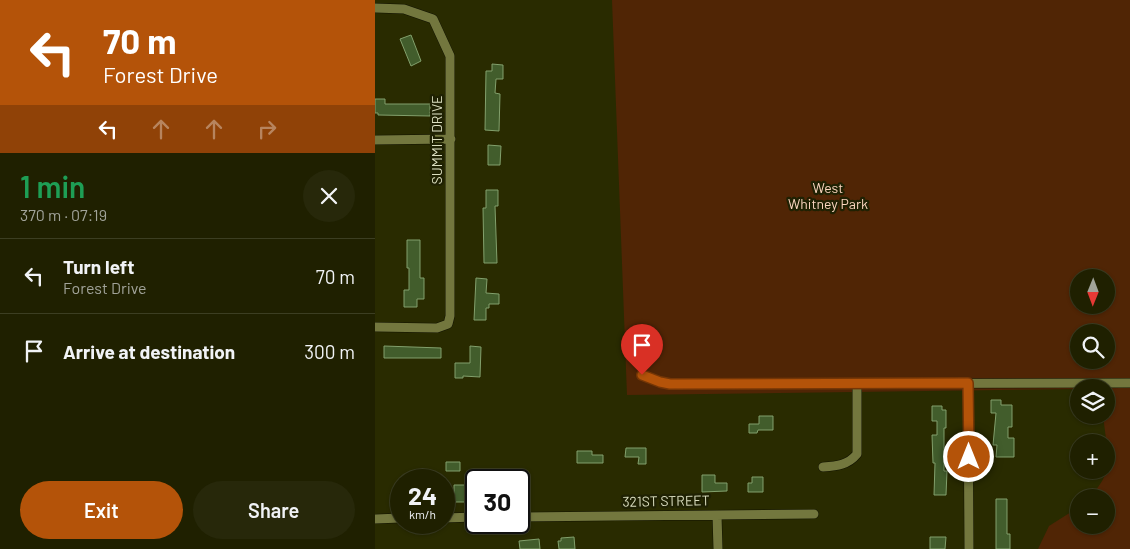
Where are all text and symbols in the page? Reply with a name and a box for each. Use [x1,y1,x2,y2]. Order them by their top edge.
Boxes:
text: 70 m [103,19,177,61]
icon: left [20,20,85,85]
text: Forest Drive [103,61,218,87]
street label: SUMMIT DRIVE [428,95,445,185]
icon: left [94,115,122,143]
icon: ahead [147,115,175,143]
icon: ahead [200,115,228,143]
icon: right [253,115,281,143]
text: 1 min [20,168,85,204]
button: close [303,170,355,222]
park label: West Whitney Park [788,179,868,212]
text: 370 m · 07:19 [20,205,107,224]
text: Turn left [63,255,134,278]
icon: left [20,262,48,290]
text: 70 m [316,265,355,288]
north arrow [1070,269,1115,314]
map controls [1070,269,1115,534]
text: Forest Drive [63,278,147,297]
pin [621,324,663,375]
button: search [1070,324,1115,369]
icon: arrive [628,331,656,359]
icon: arrive [20,337,48,365]
text: Arrive at destination [63,340,235,363]
text: 300 m [304,340,355,363]
button: layers [1070,379,1115,424]
position arrow [942,430,994,482]
button: + [1070,434,1115,479]
speed limit sign: 30 [465,469,530,534]
text: 24 [408,480,437,510]
button: Exit [20,481,183,539]
button: Share [193,481,355,539]
button: − [1070,489,1115,534]
street label: 321ST STREET [622,491,710,510]
text: km/h [409,507,436,521]

